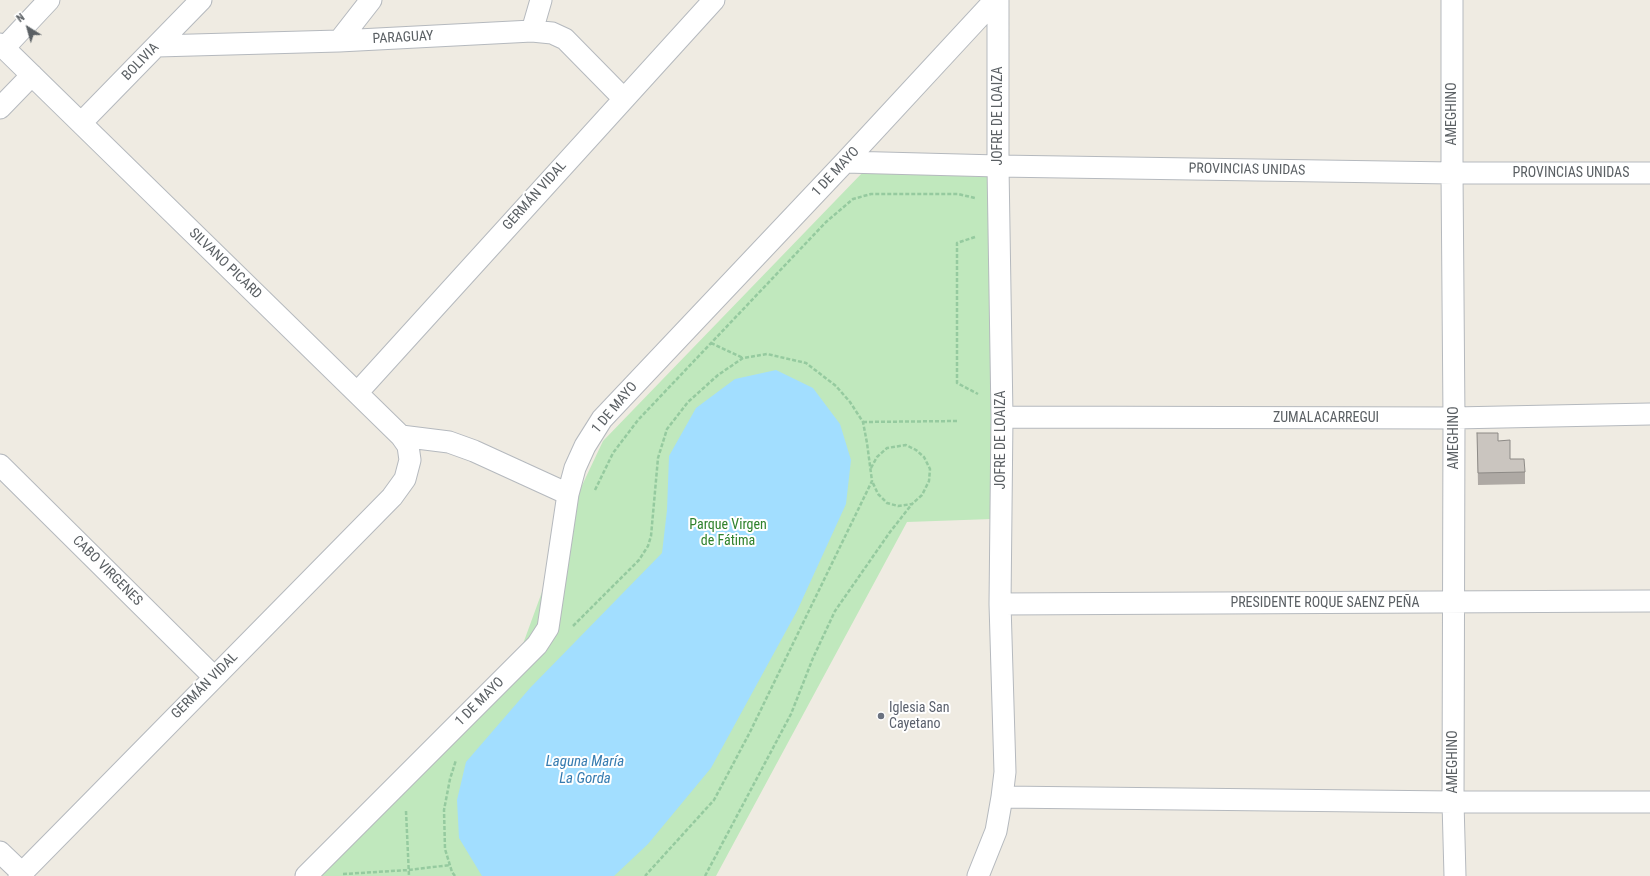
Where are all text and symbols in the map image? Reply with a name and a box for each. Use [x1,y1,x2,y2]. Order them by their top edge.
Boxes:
north arrow [8,8,48,48]
text: N [14,11,27,25]
street label: PARAGUAY [372,28,434,48]
street label: BOLIVIA [119,40,163,84]
street label: JOFRE DE LOAIZA [990,66,1006,166]
street label: AMEGHINO [1444,82,1460,146]
street label: 1 DE MAYO [809,144,863,200]
street label: GERMÁN VIDAL [500,158,570,234]
street label: PROVINCIAS UNIDAS [1188,161,1306,179]
street label: PROVINCIAS UNIDAS [1513,165,1629,181]
street label: SILVANO PICARD [185,225,265,303]
street label: 1 DE MAYO [589,379,641,437]
street label: JOFRE DE LOAIZA [993,390,1009,490]
street label: AMEGHINO [1446,406,1462,470]
street label: ZUMALACARREGUI [1273,410,1379,426]
park label: Parque Virgen de Fátima [689,517,767,550]
street label: CABO VIRGENES [68,532,146,610]
street label: PRESIDENTE ROQUE SAENZ PEÑA [1230,595,1420,611]
street label: GERMÁN VIDAL [168,649,242,723]
street label: 1 DE MAYO [452,674,508,730]
place label: Iglesia San Cayetano [889,700,949,732]
marker: Iglesia San Cayetano [876,711,886,721]
street label: AMEGHINO [1445,730,1461,794]
water label: Laguna María La Gorda [546,753,624,788]

